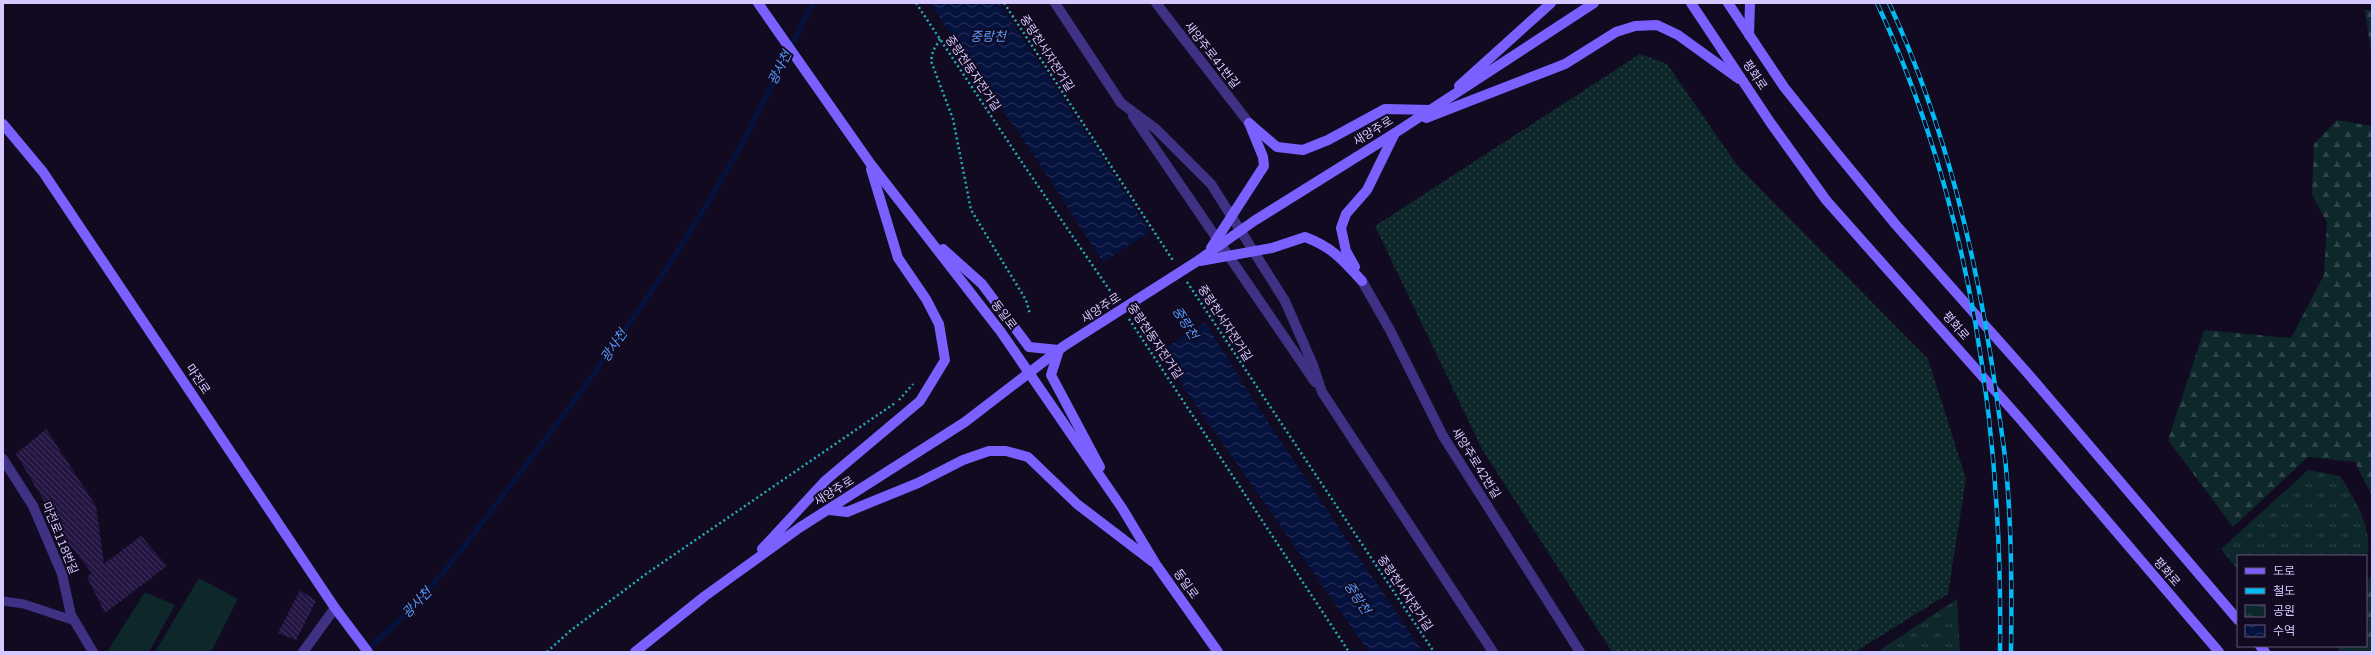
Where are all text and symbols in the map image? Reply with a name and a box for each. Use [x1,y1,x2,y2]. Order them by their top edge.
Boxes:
street label: 중랑천서자전거길 [1016,12,1078,94]
street label: 새양주로41번길 [1181,18,1243,92]
water label: 중랑천 [970,28,1007,46]
street label: 중랑천동자전거길 [942,32,1004,114]
water label: 광사천 [764,47,797,88]
street label: 평화로 [1739,57,1771,93]
street label: 새양주로 [1350,113,1396,149]
street label: 중랑천서자전거길 [1194,282,1256,364]
street label: 새양주로 [1078,289,1124,327]
street label: 동일로 [988,297,1020,333]
street label: 중랑천동자전거길 [1124,300,1186,382]
water label: 중랑천 [1168,303,1203,344]
street label: 평화로 [1939,308,1973,344]
water label: 광사천 [597,325,632,366]
street label: 마전로 [182,361,214,397]
street label: 새양주로42번길 [1448,425,1504,501]
street label: 새양주로 [811,473,857,509]
street label: 마전로118번길 [38,499,82,577]
street label: 중랑천서자전거길 [1374,552,1436,634]
street label: 평화로 [2150,554,2184,590]
legend [2237,555,2367,647]
text: 도로 [2273,563,2295,579]
street label: 동일로 [1170,566,1202,602]
water label: 중랑천 [1340,578,1375,619]
water label: 광사천 [398,583,437,622]
text: 철도 [2273,583,2295,599]
text: 공원 [2273,603,2295,619]
text: 수역 [2273,623,2295,639]

